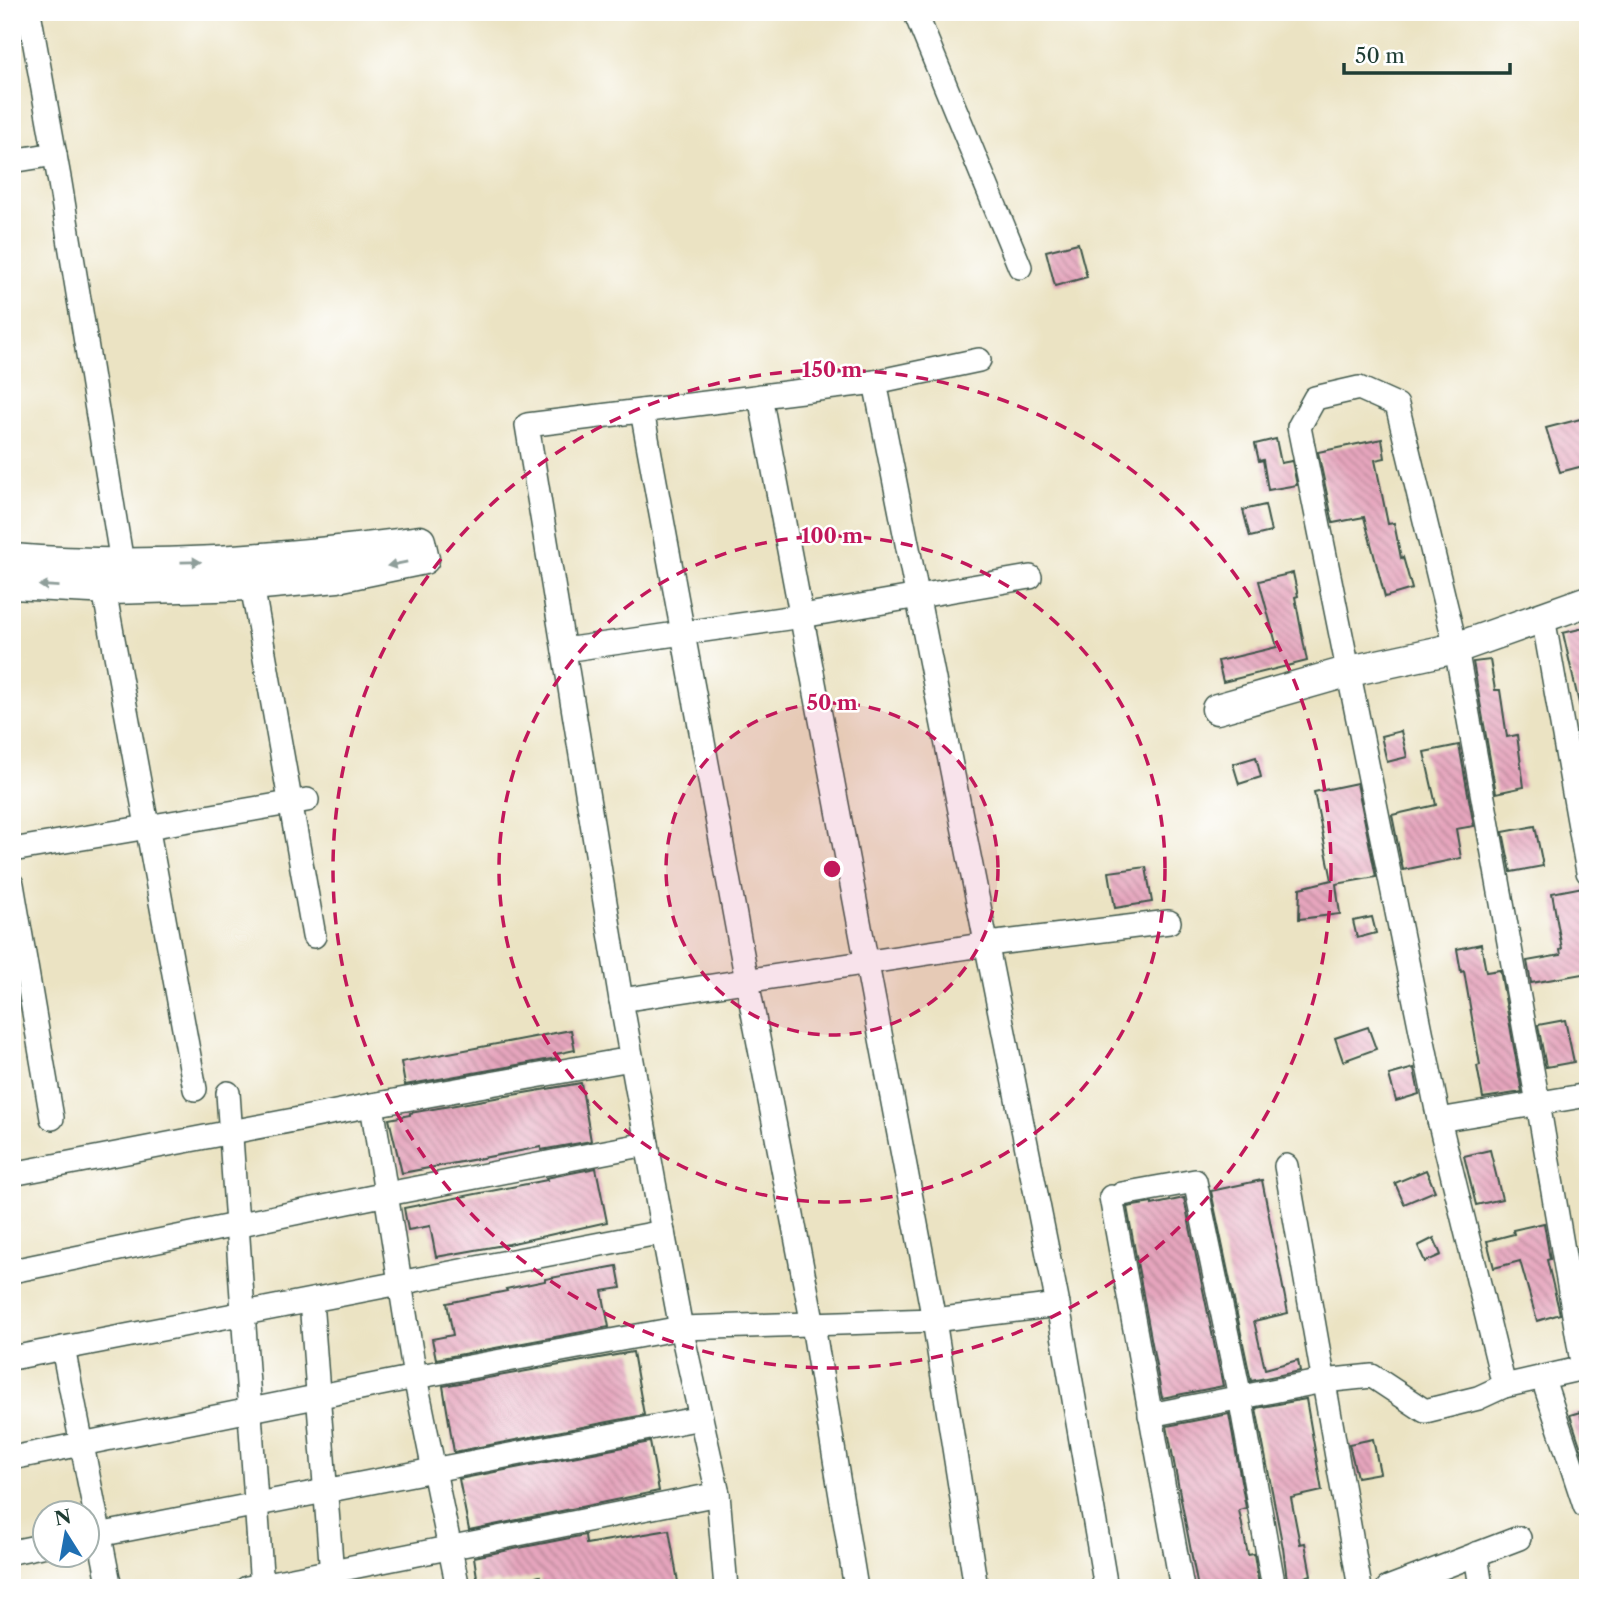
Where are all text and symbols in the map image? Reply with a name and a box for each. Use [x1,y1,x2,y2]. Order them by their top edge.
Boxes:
scale bar [1344,32,1511,76]
text: 50 m [1355,43,1405,68]
text: 150 m [802,357,862,382]
text: 100 m [801,523,863,548]
one-way arrow [180,556,202,568]
one-way arrow [386,559,408,570]
one-way arrow [37,580,59,591]
text: 50 m [806,690,858,715]
centre of rings [820,857,844,881]
north arrow [32,1498,102,1568]
text: N [53,1505,73,1531]

